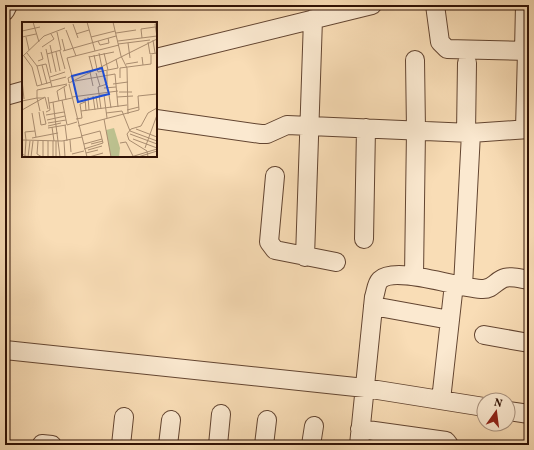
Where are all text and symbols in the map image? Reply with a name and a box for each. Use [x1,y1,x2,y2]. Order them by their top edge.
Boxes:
inset map [22,22,157,157]
north arrow [476,392,516,432]
text: N [492,396,504,412]

